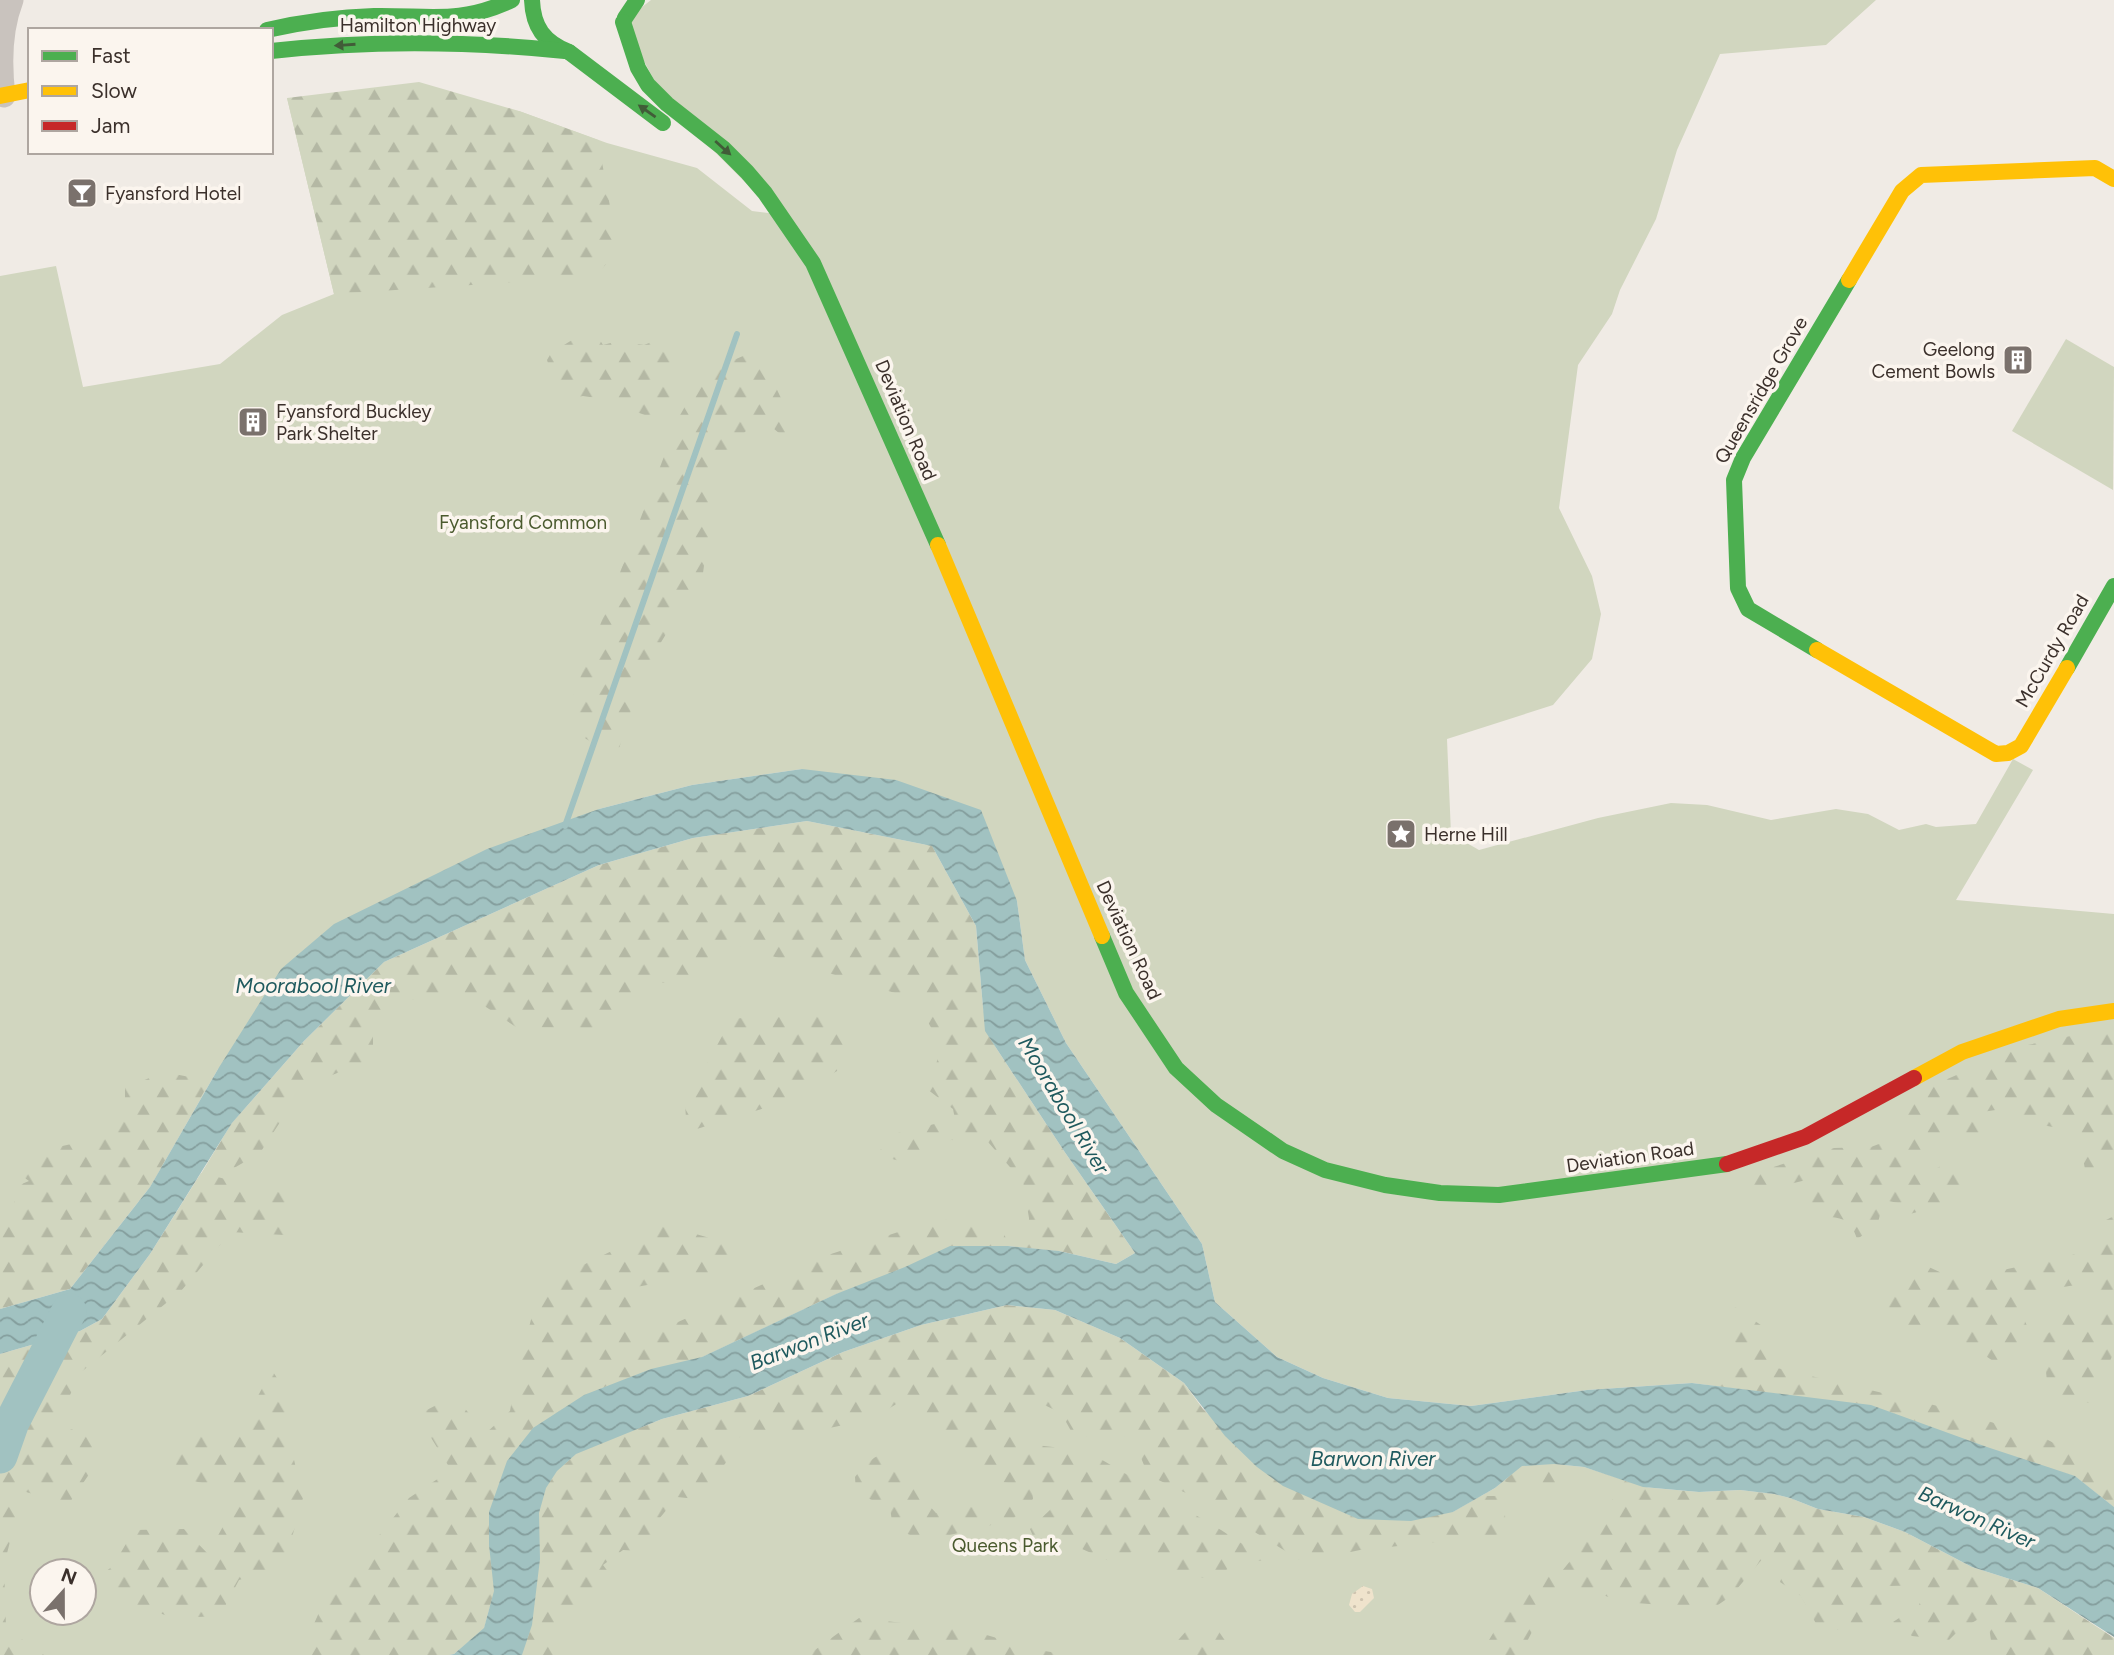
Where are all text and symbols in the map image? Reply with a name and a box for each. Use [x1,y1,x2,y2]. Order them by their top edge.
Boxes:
street label: Hamilton Highway [340,14,496,37]
legend [28,28,273,154]
one-way arrow [334,40,356,51]
text: Fast [91,43,131,68]
text: Slow [91,78,137,103]
one-way arrow [638,104,656,118]
text: Jam [91,113,130,138]
one-way arrow [714,140,731,156]
bar icon: Fyansford Hotel [65,176,99,210]
place label: Fyansford Hotel [105,182,241,205]
street label: Queensridge Grove [1710,313,1812,467]
place label: Geelong Cement Bowls [1872,338,1995,383]
building icon: Geelong Cement Bowls [2001,343,2035,377]
street label: Deviation Road [870,356,942,484]
place label: Fyansford Buckley Park Shelter [276,400,431,445]
building icon: Fyansford Buckley Park Shelter [236,405,270,439]
park label: Fyansford Common [439,511,607,534]
street label: McCurdy Road [2010,590,2094,712]
place icon: Herne Hill [1384,817,1418,851]
place label: Herne Hill [1424,823,1508,846]
street label: Deviation Road [1091,877,1167,1003]
water label: Moorabool River [235,973,392,998]
water label: Moorabool River [1013,1032,1115,1179]
street label: Deviation Road [1565,1137,1695,1177]
water label: Barwon River [746,1307,873,1375]
water label: Barwon River [1310,1446,1436,1471]
water label: Barwon River [1915,1480,2040,1554]
park label: Queens Park [952,1534,1059,1557]
north arrow [28,1557,98,1627]
text: N [58,1563,80,1590]

